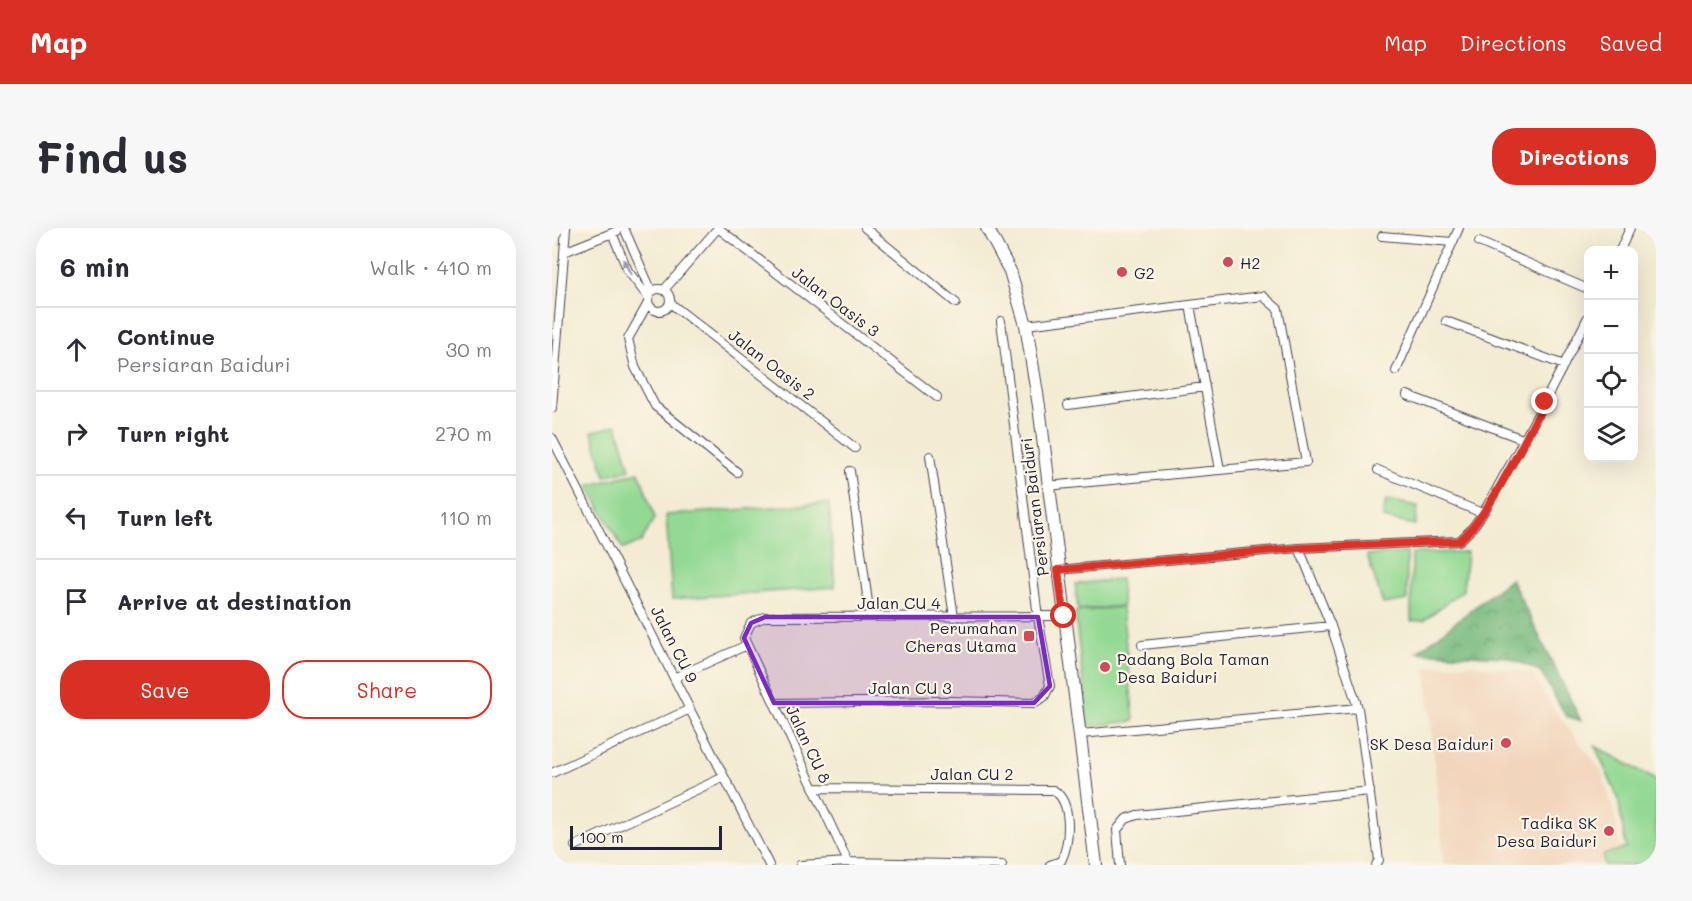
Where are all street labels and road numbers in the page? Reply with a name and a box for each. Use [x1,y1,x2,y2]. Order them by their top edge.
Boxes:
street label: Jalan Oasis 3 [788,261,884,341]
street label: Jalan Oasis 2 [725,324,819,404]
street label: Persiaran Baiduri [1015,437,1053,577]
street label: Jalan CU 4 [857,592,941,613]
street label: Jalan CU 9 [647,602,703,686]
street label: Jalan CU 3 [868,677,952,698]
street label: Jalan CU 8 [782,702,836,787]
street label: Jalan CU 2 [931,763,1013,784]

